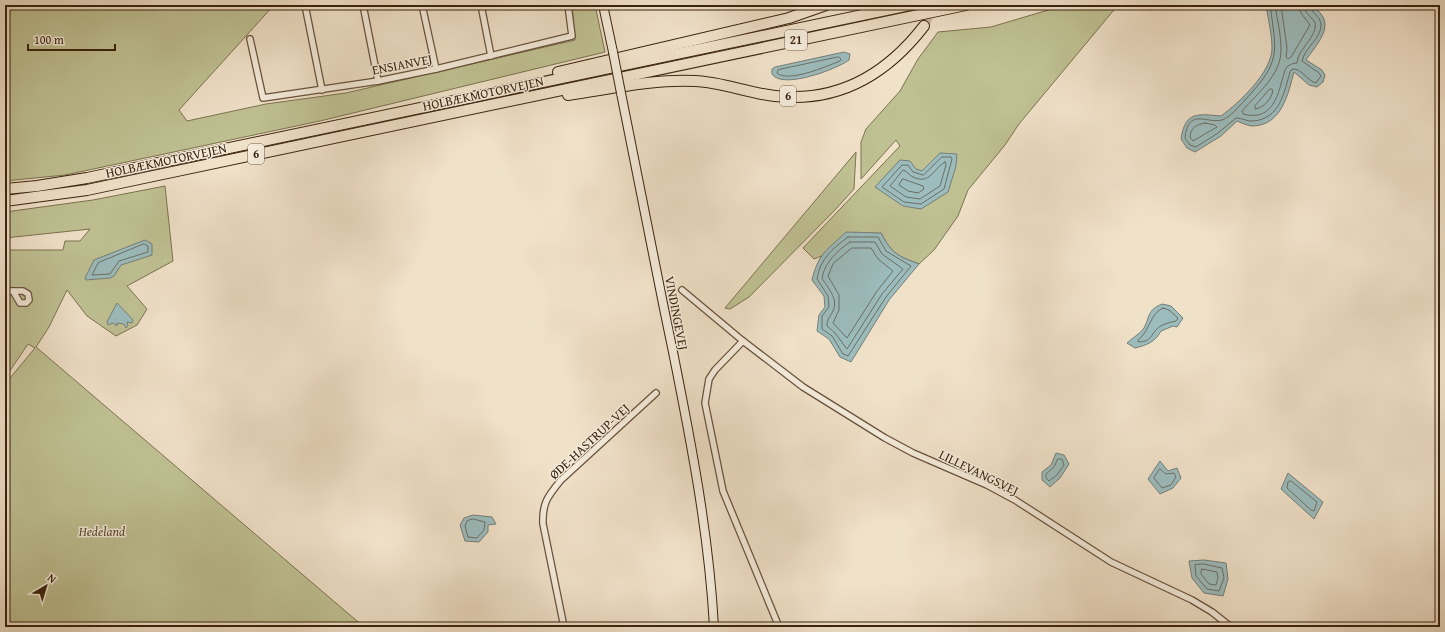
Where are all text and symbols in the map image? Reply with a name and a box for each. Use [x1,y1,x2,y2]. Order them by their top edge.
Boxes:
scale bar [28,26,115,52]
road number: 21 [785,30,807,50]
text: 100 m [34,31,64,48]
street label: ENSIANVEJ [370,49,434,80]
street label: HOLBÆKMOTORVEJEN [421,71,546,116]
road number: 6 [780,86,796,106]
street label: HOLBÆKMOTORVEJEN [104,138,229,183]
road number: 6 [248,144,264,164]
street label: VINDINGEVEJ [660,275,693,352]
street label: ØDE-HASTRUP-VEJ [545,399,634,484]
street label: LILLEVANGSVEJ [936,445,1022,500]
park label: Hedeland [78,522,125,541]
north arrow [26,566,66,606]
text: N [44,570,60,587]

